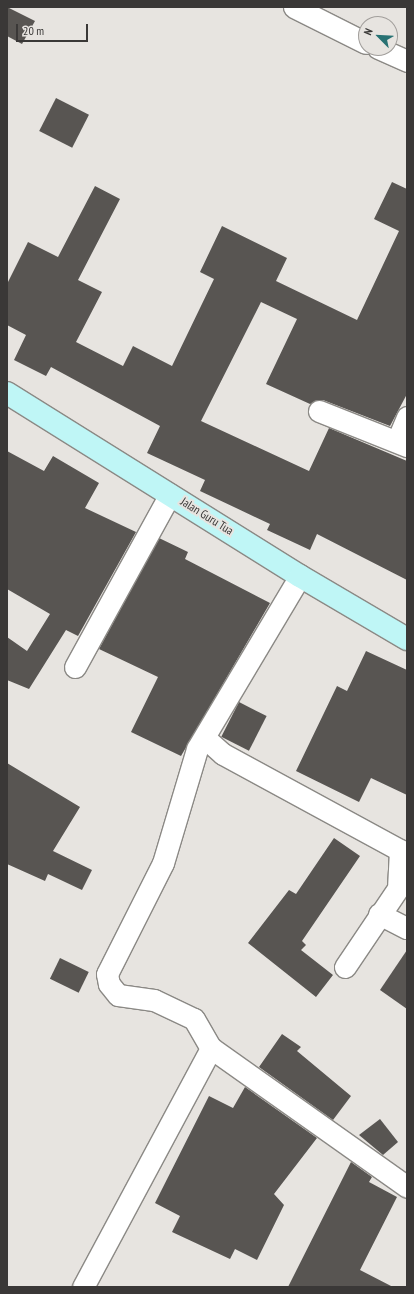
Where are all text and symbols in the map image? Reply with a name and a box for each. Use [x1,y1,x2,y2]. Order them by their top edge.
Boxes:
scale bar [18,16,90,42]
north arrow [358,16,398,56]
text: 20 m [23,23,44,38]
text: N [360,26,376,37]
street label: Jalan Guru Tua [178,494,236,538]

